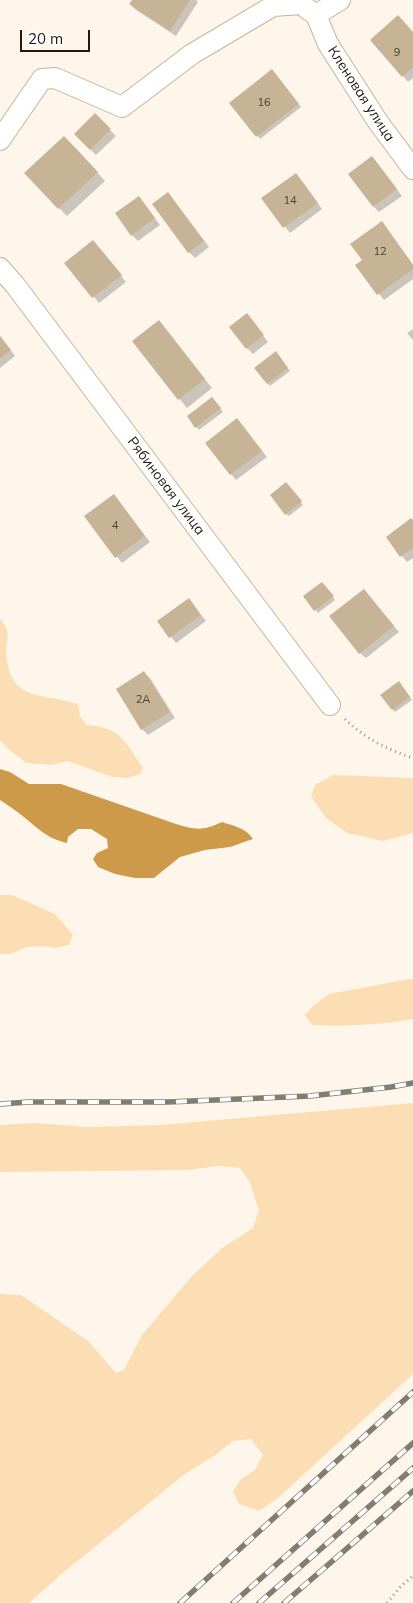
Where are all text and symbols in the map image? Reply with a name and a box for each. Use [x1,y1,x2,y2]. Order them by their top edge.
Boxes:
scale bar [22,20,92,52]
text: 20 m [28,29,63,48]
street label: Кленовая улица [324,43,398,145]
house number: 9 [394,46,400,60]
house number: 16 [257,96,271,110]
house number: 14 [283,194,297,208]
house number: 12 [373,245,387,259]
street label: Рябиновая улица [124,434,208,538]
house number: 4 [112,519,118,533]
house number: 2А [136,693,150,707]

